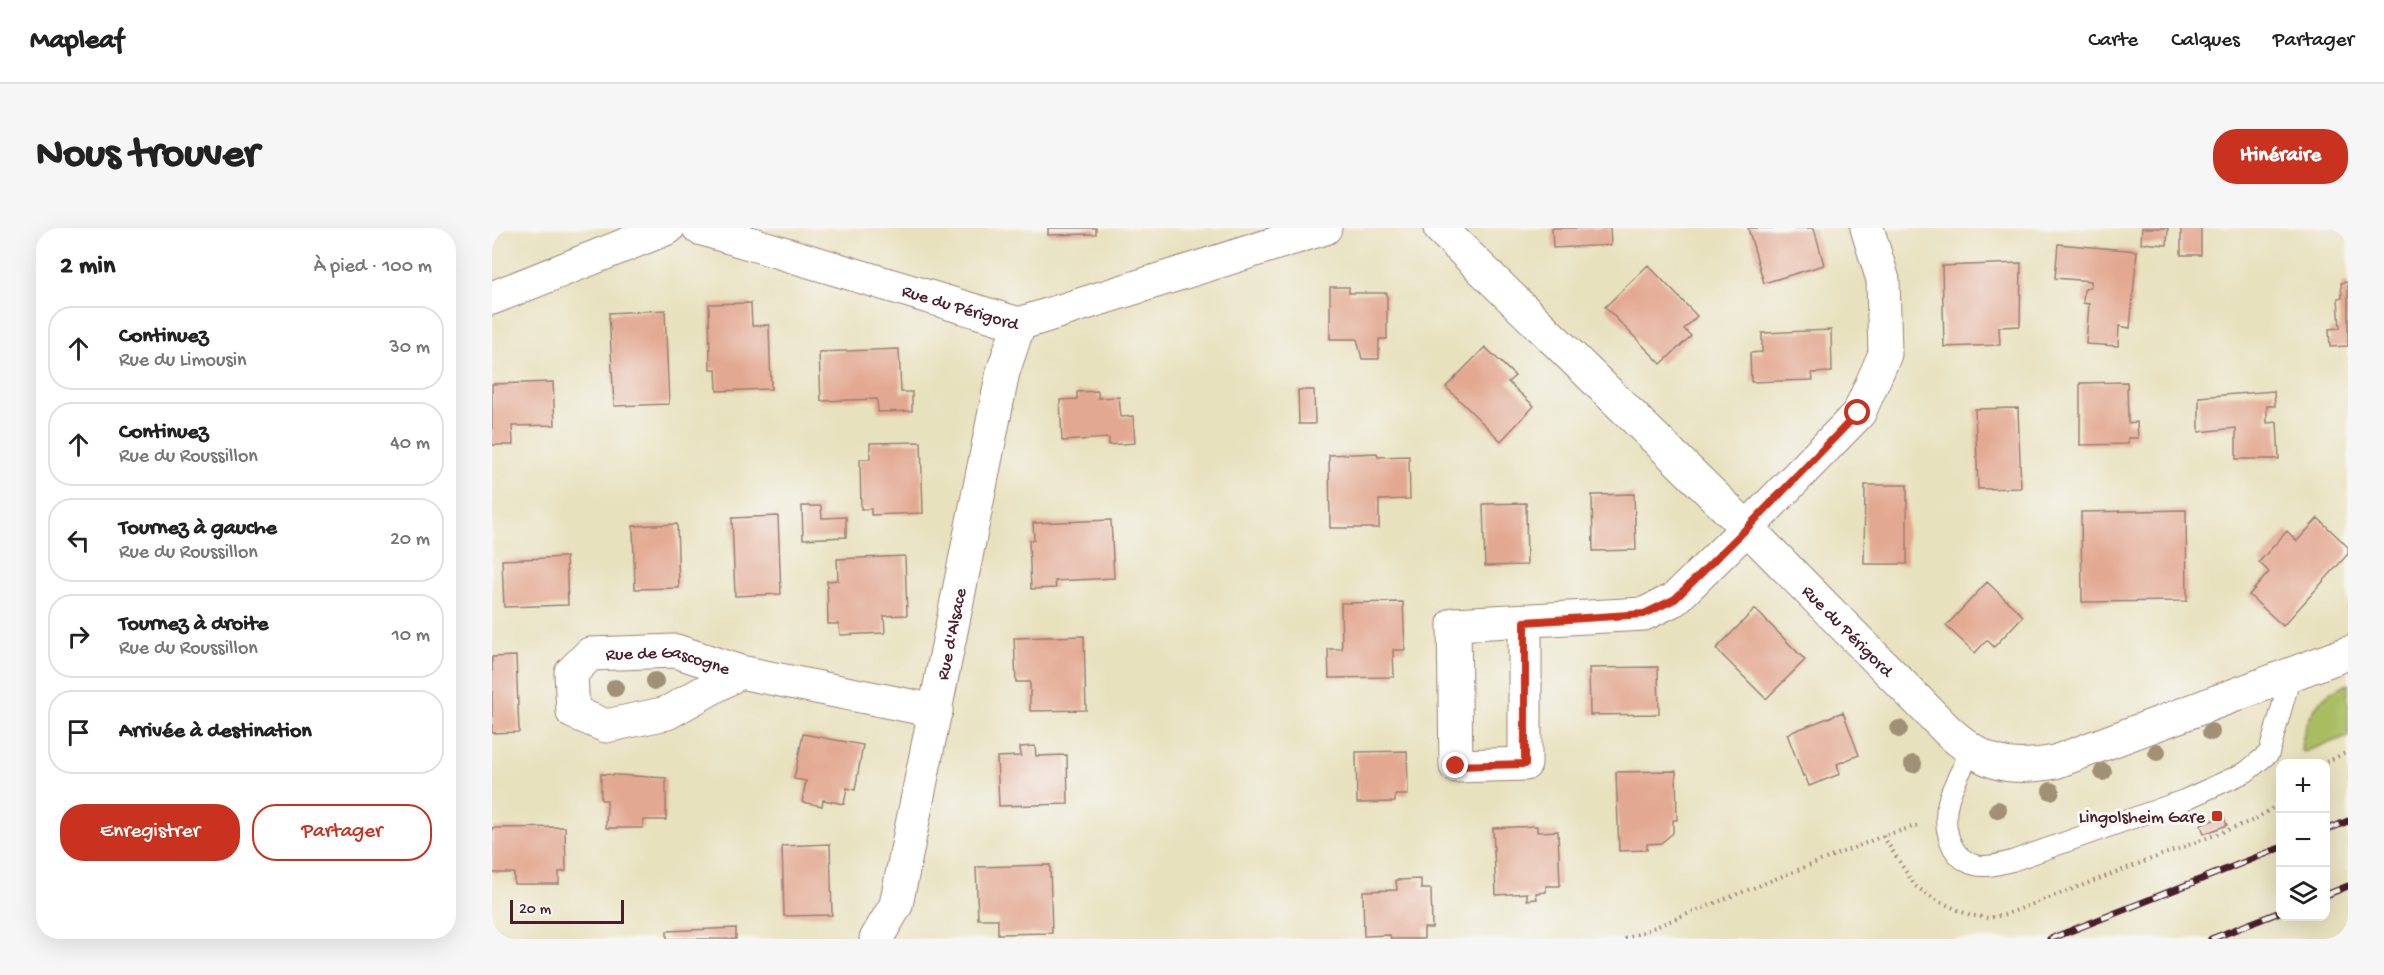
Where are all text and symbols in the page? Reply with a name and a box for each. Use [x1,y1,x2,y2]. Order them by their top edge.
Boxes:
text: Mapleaf [30,25,124,58]
text: Carte [2088,29,2138,54]
text: Calques [2171,29,2240,54]
text: Partager [2273,29,2354,54]
button: Itinéraire [2213,129,2348,184]
text: Nous trouver [36,132,259,181]
text: 2 min [60,252,115,283]
text: À pied · 100 m [314,256,432,279]
street label: Rue du Périgord [899,281,1022,337]
text: Continuez [119,324,208,350]
icon: ahead [62,332,95,365]
text: 30 m [389,337,430,360]
text: Rue du Limousin [119,350,247,373]
route start [1844,399,1870,425]
text: Continuez [119,420,208,446]
icon: ahead [62,428,95,461]
text: 40 m [390,433,430,456]
text: Rue du Roussillon [119,446,258,469]
text: Tournez à gauche [119,516,277,542]
icon: left [62,524,95,557]
text: 20 m [390,529,430,552]
text: Rue du Roussillon [119,542,258,565]
street label: Rue du Périgord [1796,582,1897,683]
street label: Rue d'Alsace [933,586,972,682]
text: Tournez à droite [119,612,268,638]
icon: right [62,620,95,653]
text: 10 m [392,625,430,648]
text: Rue du Roussillon [119,638,258,661]
street label: Rue de Gascogne [605,642,733,681]
icon: arrive [62,716,95,749]
text: Arrivée à destination [119,719,312,745]
route end [1442,752,1468,778]
map controls [2276,759,2330,921]
button: + [2276,759,2330,813]
button: Enregistrer [60,804,240,861]
button: Partager [252,804,432,861]
place label: Lingolsheim Gare [2079,808,2206,829]
marker: Lingolsheim Gare [2210,809,2224,823]
button: − [2276,813,2330,867]
button: layers [2276,867,2330,921]
scale bar [510,897,624,924]
text: 20 m [519,901,551,920]

